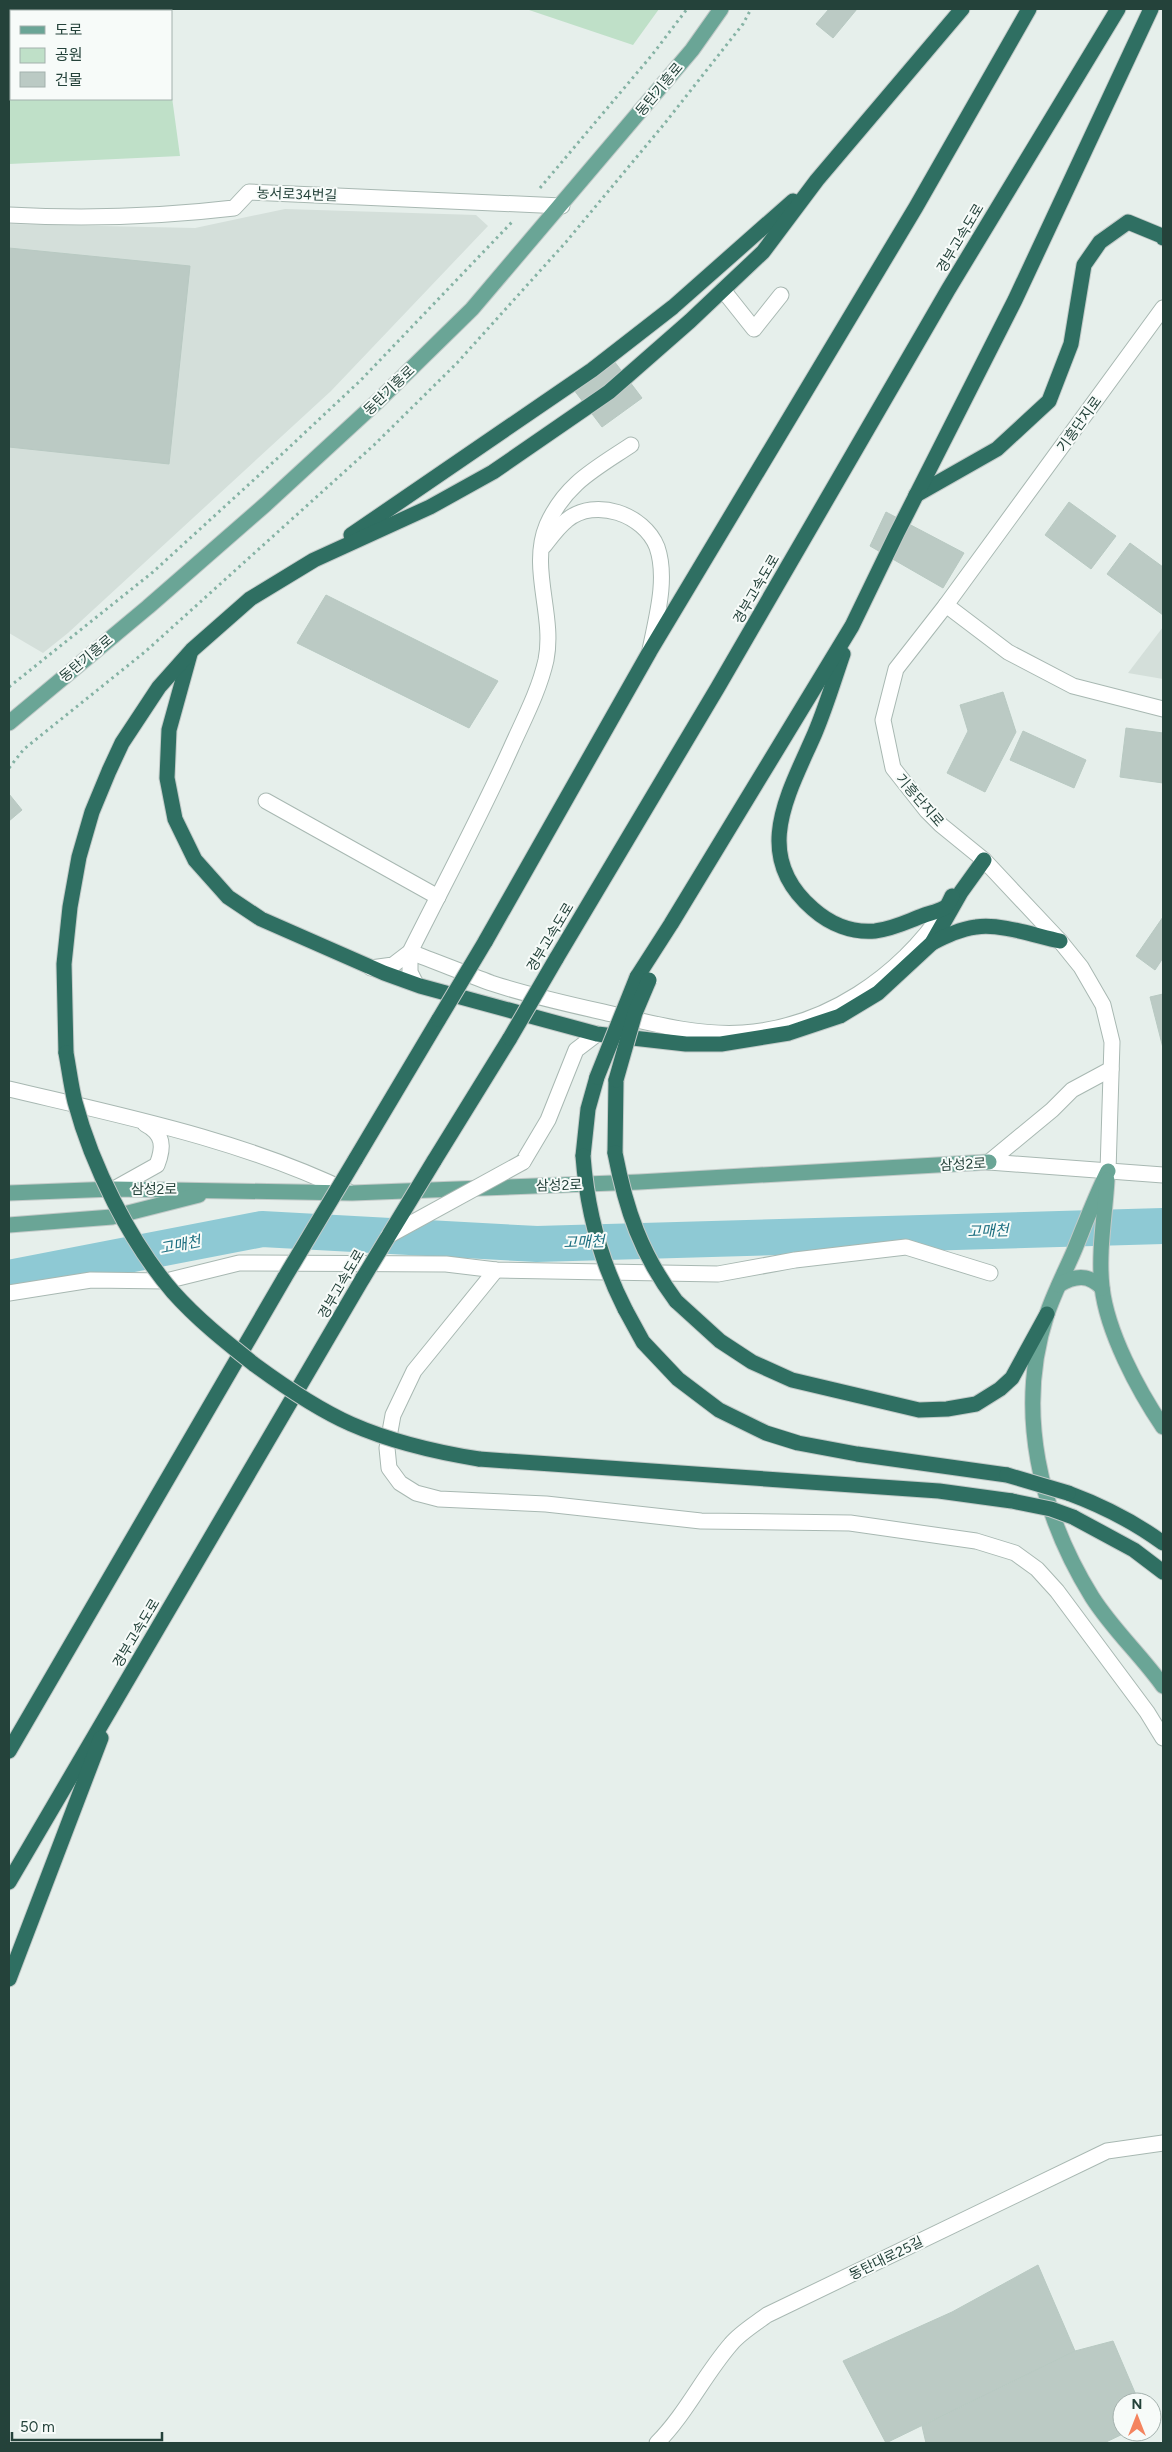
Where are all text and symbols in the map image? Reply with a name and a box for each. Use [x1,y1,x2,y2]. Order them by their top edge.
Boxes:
legend [10,10,172,100]
text: 도로 [55,21,83,39]
text: 공원 [55,46,83,64]
street label: 동탄기흥로 [632,59,687,119]
text: 건물 [55,71,83,89]
street label: 농서로34번길 [256,185,338,204]
street label: 경부고속도로 [933,201,988,276]
street label: 동탄기흥로 [360,362,418,419]
street label: 기흥단지로 [1054,393,1105,455]
street label: 경부고속도로 [730,551,783,627]
street label: 동탄기흥로 [56,631,117,686]
street label: 기흥단지로 [892,770,947,830]
street label: 경부고속도로 [523,900,578,975]
street label: 삼성2로 [939,1155,987,1174]
street label: 삼성2로 [536,1176,583,1195]
street label: 삼성2로 [131,1181,177,1198]
water label: 고매천 [967,1221,1011,1241]
water label: 고매천 [158,1232,204,1258]
water label: 고매천 [563,1232,607,1252]
street label: 경부고속도로 [315,1246,368,1322]
street label: 경부고속도로 [109,1596,164,1671]
street label: 동탄대로25길 [846,2233,926,2284]
north arrow [1112,2392,1162,2442]
text: N [1132,2396,1142,2413]
scale bar [12,2410,162,2442]
text: 50 m [20,2418,55,2436]

